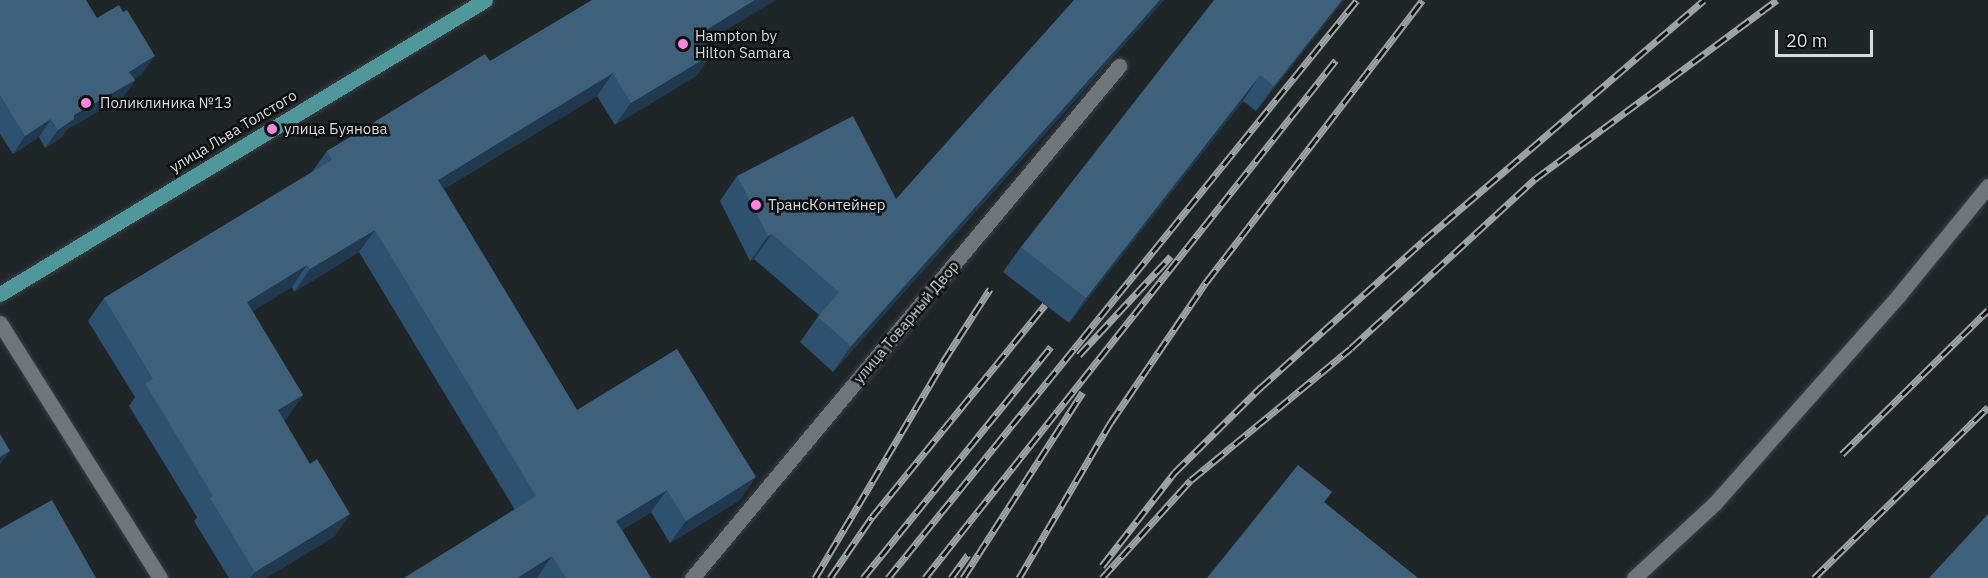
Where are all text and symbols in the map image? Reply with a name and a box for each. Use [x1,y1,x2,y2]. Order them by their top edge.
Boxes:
scale bar [1778,18,1876,56]
place label: Hampton by Hilton Samara [695,26,790,61]
text: 20 m [1786,29,1828,52]
marker: Hampton by Hilton Samara [676,37,690,51]
street label: улица Льва Толстого [166,86,300,176]
marker: Поликлиника №13 [77,94,95,112]
place label: Поликлиника №13 [100,94,232,112]
place label: улица Буянова [284,120,387,138]
marker: улица Буянова [265,122,279,136]
place label: ТрансКонтейнер [768,196,885,214]
marker: ТрансКонтейнер [749,198,763,212]
street label: улица Товарный Двор [849,257,963,387]

